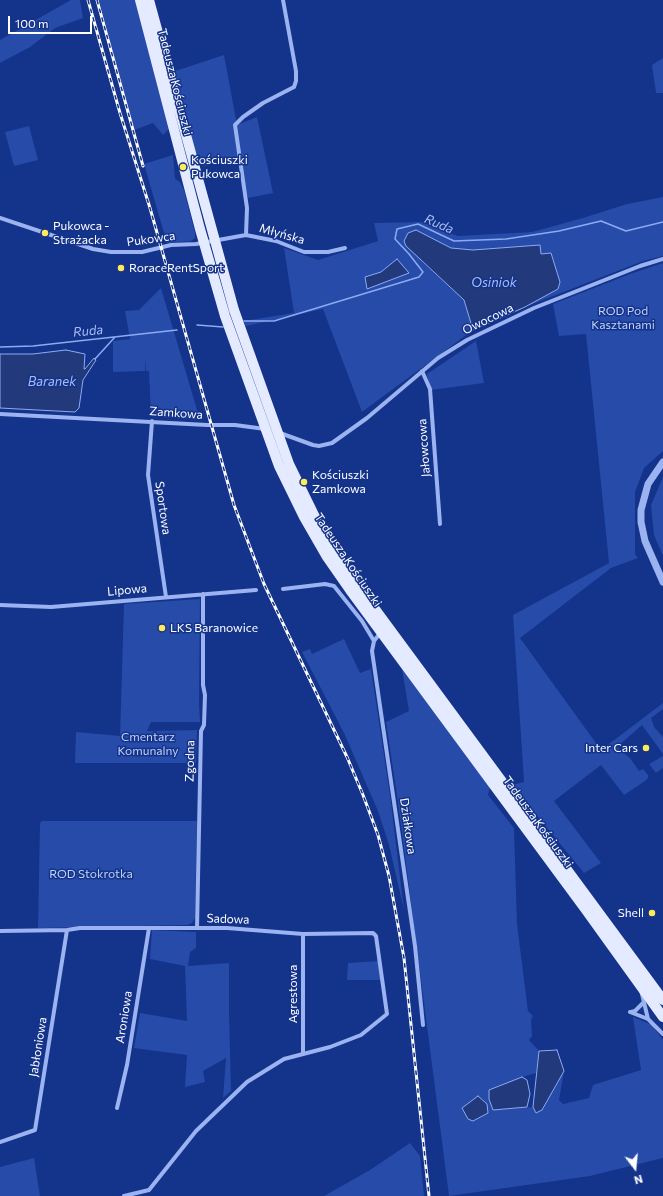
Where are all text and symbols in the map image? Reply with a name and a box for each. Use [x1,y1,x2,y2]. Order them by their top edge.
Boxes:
scale bar [10,8,94,34]
text: 100 m [15,16,49,30]
street label: Tadeusza Kościuszki [155,27,195,137]
place label: Kościuszki Pukowca [191,153,248,181]
marker: Kościuszki Pukowca [178,162,188,172]
water label: Ruda [422,211,456,237]
place label: Pukowca - Strażacka [53,219,109,247]
street label: Młyńska [258,221,306,247]
marker: Pukowca - Strażacka [40,228,50,238]
street label: Pukowca [126,228,176,250]
place label: RoraceRentSport [129,261,224,275]
marker: RoraceRentSport [116,263,126,273]
water label: Osiniok [471,275,517,291]
street label: Owocowa [460,300,516,338]
park label: ROD Pod Kasztanami [591,304,655,332]
water label: Ruda [72,322,104,340]
water label: Baranek [28,374,76,390]
street label: Zamkowa [149,404,203,422]
street label: Jałowcowa [415,418,433,478]
place label: Kościuszki Zamkowa [312,468,369,496]
marker: Kościuszki Zamkowa [299,477,309,487]
street label: Sportowa [152,480,174,536]
street label: Tadeusza Kościuszki [311,510,385,610]
street label: Lipowa [107,581,147,599]
place label: LKS Baranowice [170,621,258,635]
marker: LKS Baranowice [157,623,167,633]
park label: Cmentarz Komunalny [117,730,179,758]
street label: Zgodna [182,740,198,782]
place label: Inter Cars [585,741,638,755]
marker: Inter Cars [641,743,651,753]
street label: Tadeusza Kościuszki [500,773,576,871]
street label: Działkowa [397,797,419,855]
park label: ROD Stokrotka [49,867,133,881]
place label: Shell [618,906,644,920]
marker: Shell [647,908,657,918]
street label: Sadowa [206,911,250,927]
street label: Agrestowa [286,965,300,1023]
street label: Aroniowa [113,990,135,1044]
street label: Jabłoniowa [26,1016,50,1078]
north arrow [615,1148,655,1188]
text: N [633,1173,644,1187]

